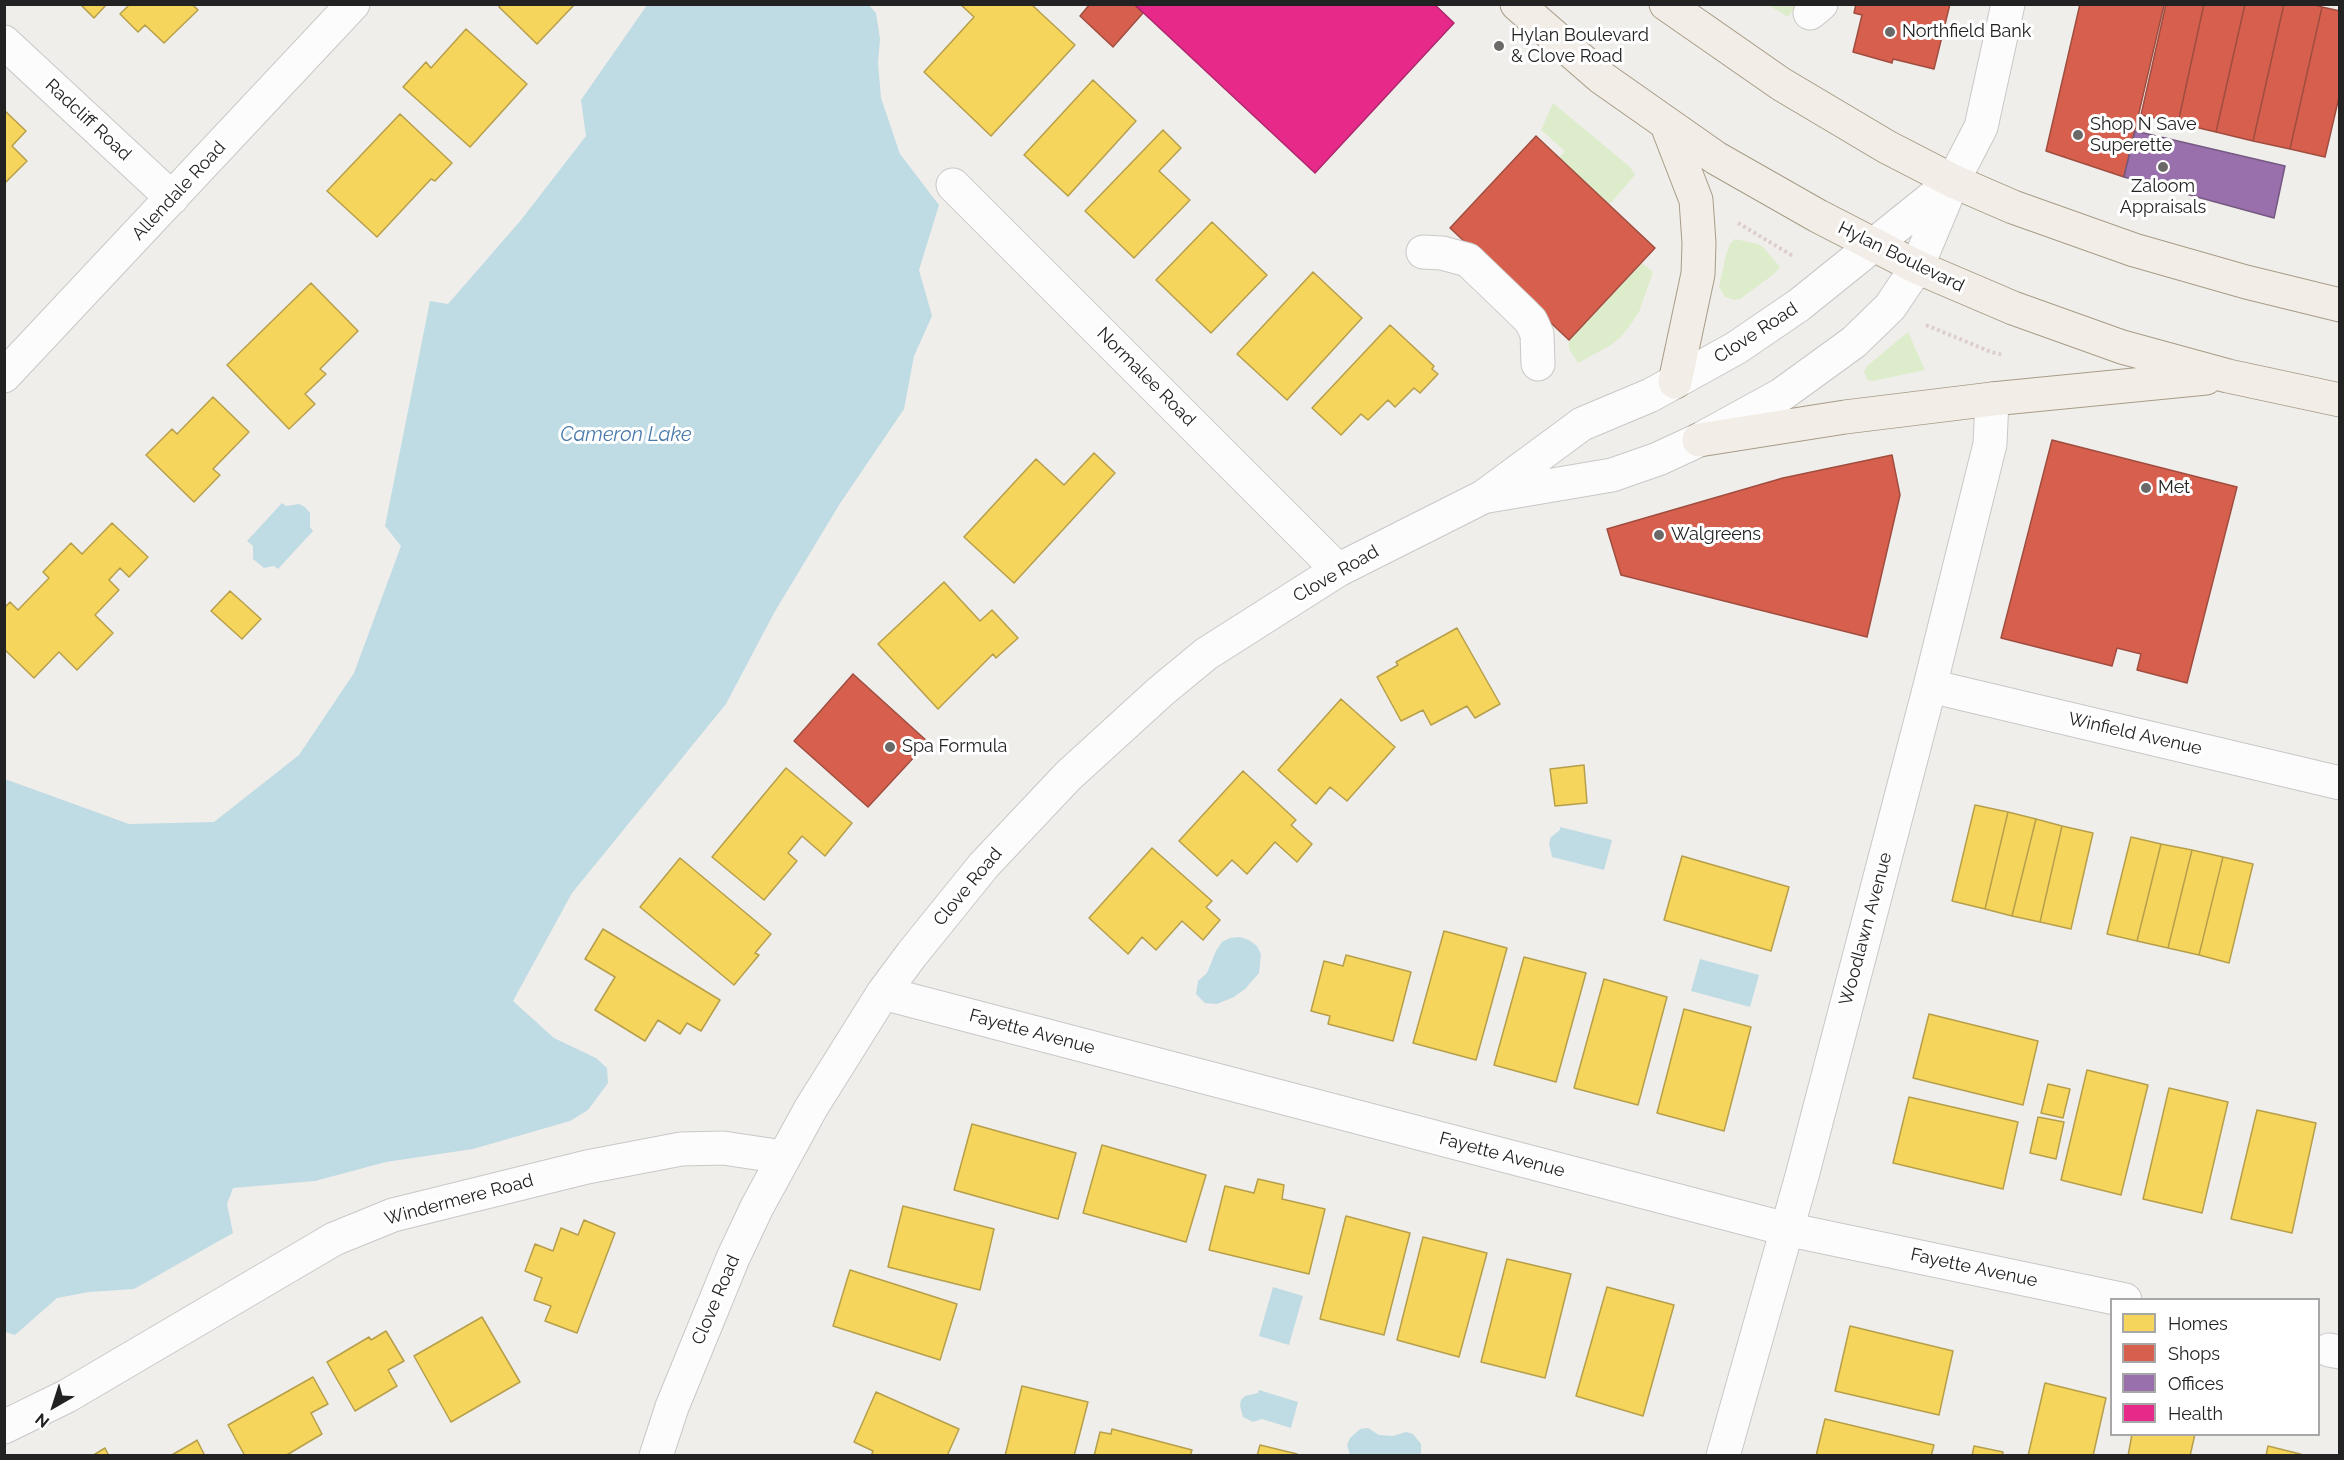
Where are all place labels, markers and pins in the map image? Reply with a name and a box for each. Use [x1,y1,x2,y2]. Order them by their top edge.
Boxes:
place label: Northfield Bank [1902,21,2031,43]
place label: Hylan Boulevard & Clove Road [1511,25,1649,68]
marker: Northfield Bank [1883,25,1897,39]
marker: Hylan Boulevard & Clove Road [1492,39,1506,53]
place label: Shop N Save Superette [2090,114,2197,156]
marker: Shop N Save Superette [2071,128,2085,142]
marker: Zaloom Appraisals [2156,160,2170,174]
place label: Zaloom Appraisals [2120,176,2206,219]
place label: Met [2158,477,2190,499]
marker: Met [2139,481,2153,495]
place label: Walgreens [1671,524,1761,546]
marker: Walgreens [1652,528,1666,542]
place label: Spa Formula [902,736,1007,758]
marker: Spa Formula [883,740,897,754]

